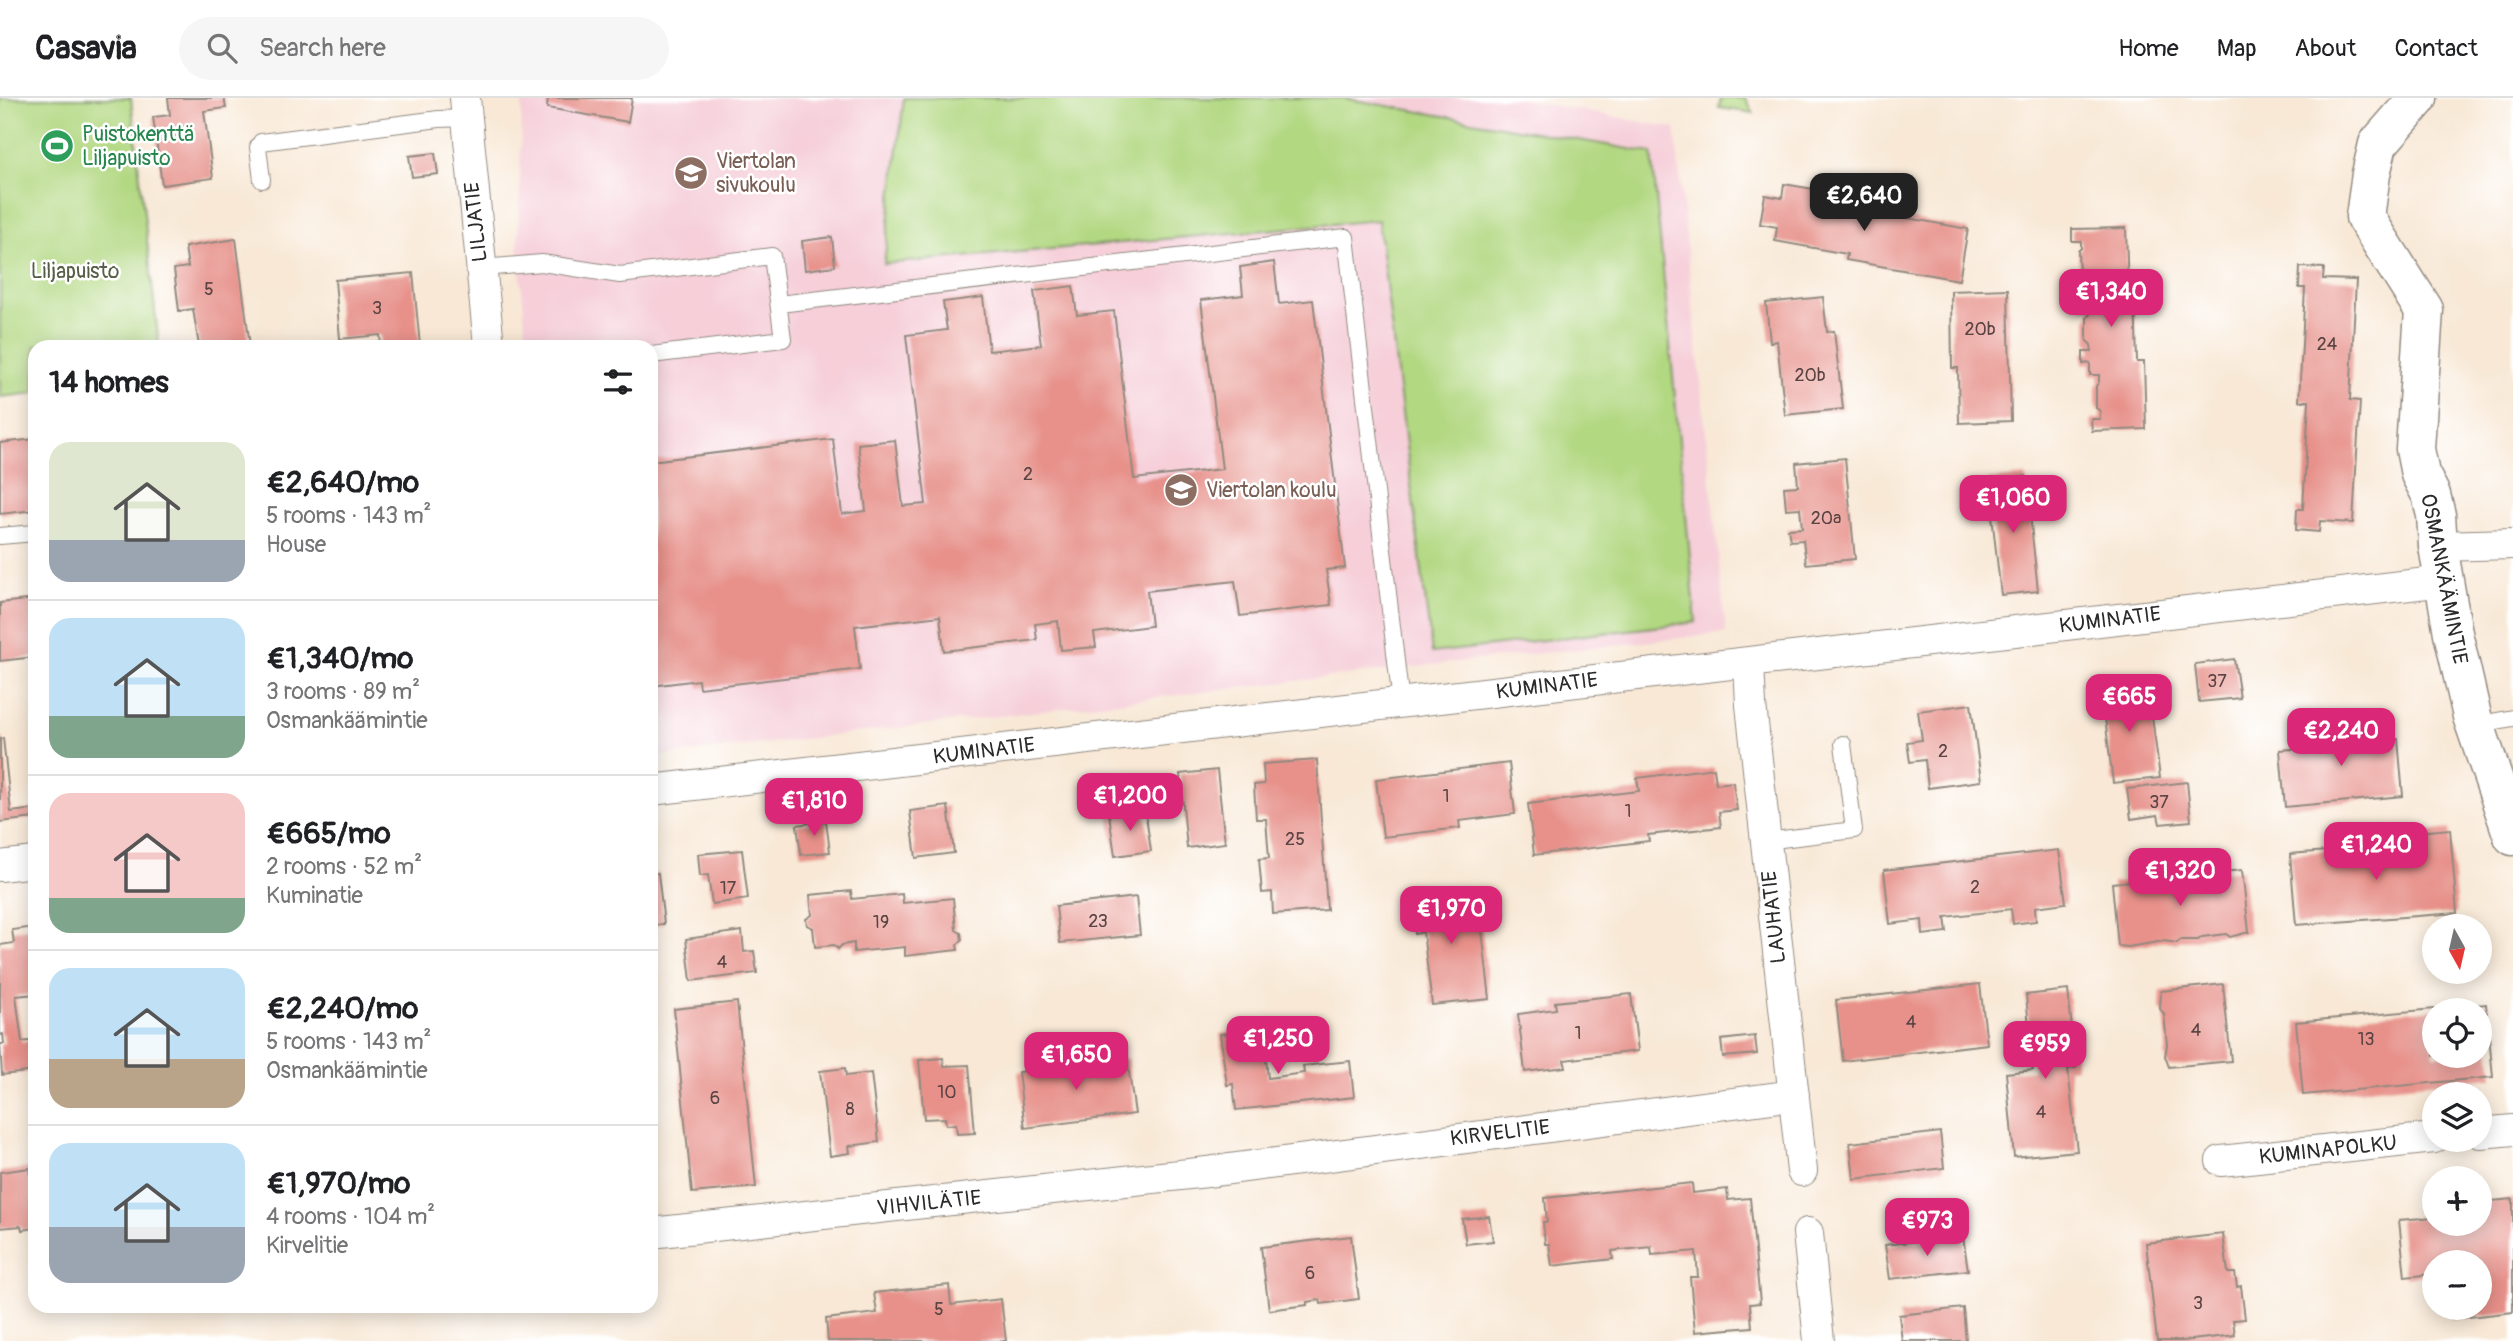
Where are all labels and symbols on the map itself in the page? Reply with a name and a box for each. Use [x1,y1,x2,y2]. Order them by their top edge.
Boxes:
place label: Puistokenttä Liljapuisto [82,121,194,172]
sports icon: Puistokenttä Liljapuisto [38,127,76,165]
place label: Viertolan sivukoulu [716,148,796,199]
school or university icon: Viertolan sivukoulu [672,154,710,192]
pin: €2,640 [1807,174,1921,233]
street label: LILJATIE [458,181,494,263]
park label: Liljapuisto [31,258,119,285]
pin: €1,340 [2054,270,2168,329]
house number: 5 [204,278,214,301]
house number: 3 [372,297,382,320]
house number: 20b [1964,318,1996,341]
house number: 24 [2317,333,2338,356]
house number: 20b [1794,364,1826,387]
house number: 2 [1023,463,1033,486]
school or university icon: Viertolan koulu [1162,471,1200,509]
pin: €1,060 [1956,476,2070,535]
place label: Viertolan koulu [1206,477,1337,504]
street label: OSMANKÄÄMINTIE [2414,491,2474,667]
house number: 20a [1811,507,1841,530]
street label: KUMINATIE [2058,600,2162,640]
street label: KUMINATIE [1495,666,1599,706]
house number: 37 [2207,670,2227,693]
pin: €665 [2088,674,2170,734]
pin: €2,240 [2284,708,2398,768]
street label: KUMINATIE [932,731,1036,771]
house number: 2 [1938,740,1948,763]
pin: €1,200 [1073,774,1187,833]
pin: €1,810 [757,778,871,838]
house number: 1 [1442,785,1450,808]
house number: 37 [2149,791,2169,814]
house number: 1 [1624,800,1632,823]
pin: €1,240 [2319,822,2433,882]
house number: 25 [1285,828,1305,851]
pin: €1,320 [2123,848,2237,908]
street label: LAUHATIE [1756,869,1792,965]
house number: 2 [1970,876,1980,899]
house number: 17 [720,877,737,900]
pin: €1,970 [1394,886,1508,946]
house number: 23 [1088,910,1108,933]
house number: 19 [873,911,889,934]
north arrow [2422,914,2492,984]
house number: 4 [717,951,728,974]
house number: 4 [1906,1011,1917,1034]
pin: €1,250 [1221,1016,1335,1076]
house number: 4 [2191,1019,2202,1042]
pin: €959 [2004,1021,2086,1081]
house number: 1 [1574,1022,1582,1045]
house number: 13 [2357,1028,2375,1051]
pin: €1,650 [1019,1032,1133,1092]
house number: 10 [937,1081,957,1104]
house number: 6 [710,1087,720,1110]
house number: 8 [845,1098,855,1121]
house number: 4 [2036,1101,2047,1124]
street label: KIRVELITIE [1448,1113,1552,1153]
street label: KUMINAPOLKU [2258,1129,2398,1171]
street label: VIHVILÄTIE [875,1184,983,1222]
pin: €973 [1886,1198,1968,1258]
house number: 6 [1305,1262,1315,1285]
house number: 3 [2193,1292,2203,1315]
house number: 5 [934,1298,944,1321]

